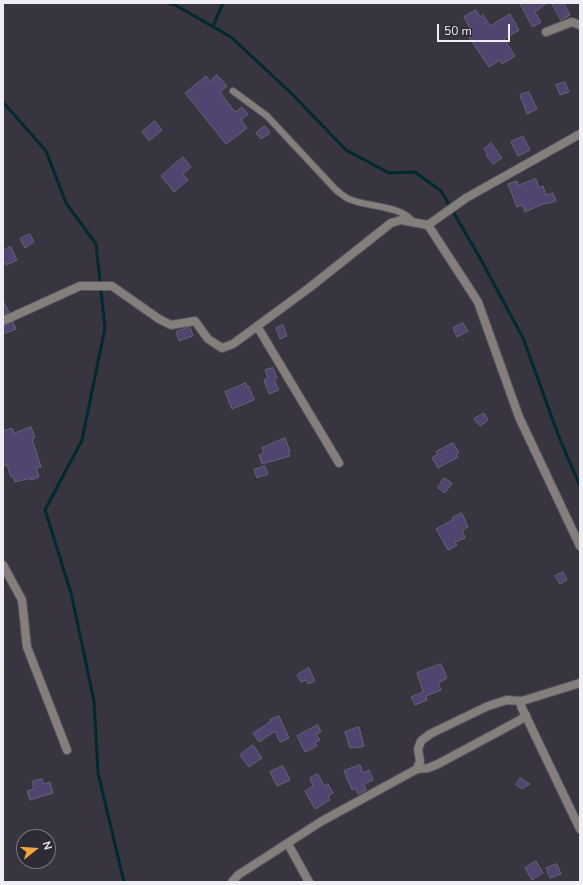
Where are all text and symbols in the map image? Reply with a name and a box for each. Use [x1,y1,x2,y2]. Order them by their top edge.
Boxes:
scale bar [439,16,512,42]
text: 50 m [444,23,472,39]
north arrow [16,829,56,869]
text: N [39,840,55,852]

